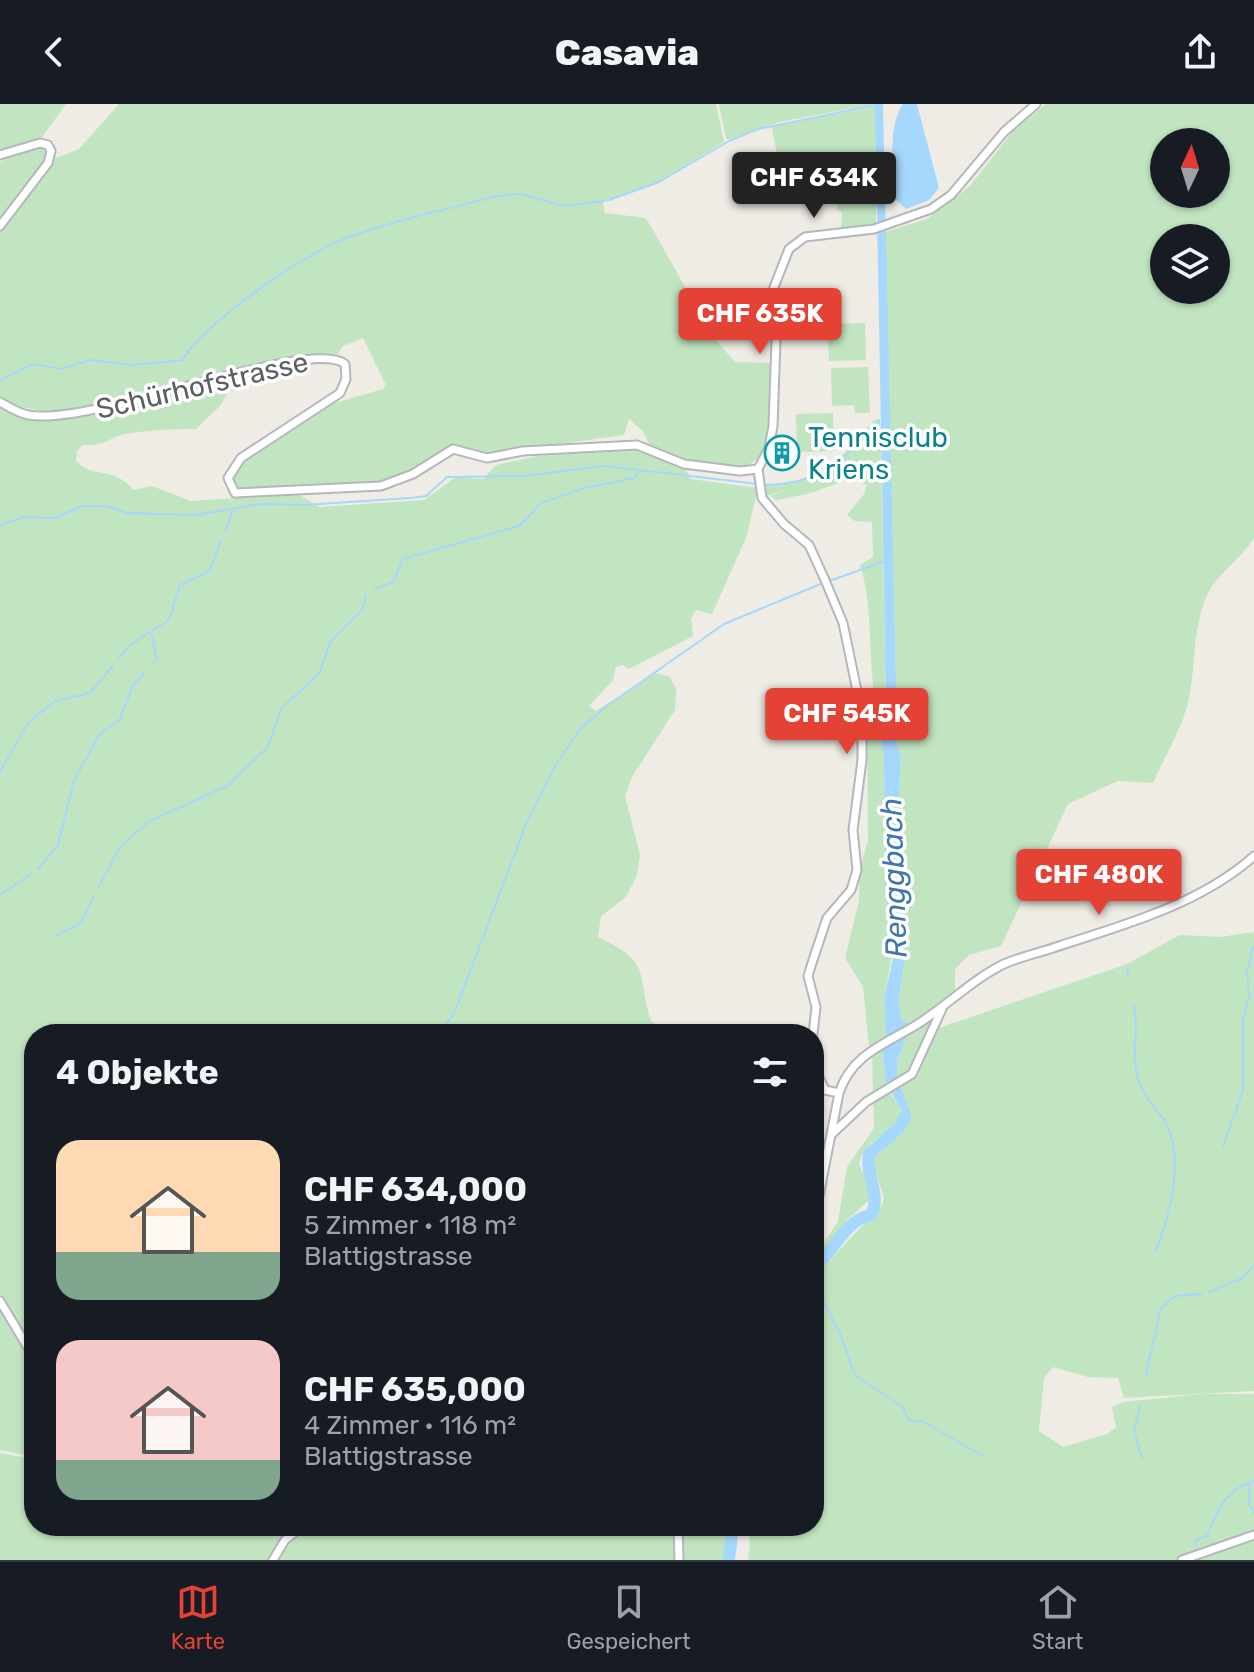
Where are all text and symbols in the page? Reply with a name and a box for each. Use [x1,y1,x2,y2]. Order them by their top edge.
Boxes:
icon: back [32,30,76,74]
icon: share [1178,30,1222,74]
text: Casavia [555,31,699,74]
north arrow [1150,128,1230,208]
map controls [1150,128,1230,304]
pin: CHF 634K [731,152,897,220]
text: CHF 634K [750,162,878,193]
button: layers [1150,224,1230,304]
pin: CHF 635K [677,288,843,356]
text: CHF 635K [697,298,823,329]
street label: Schürhofstrasse [93,345,311,426]
place label: Tennisclub Kriens [808,421,948,486]
building icon: Tennisclub Kriens [763,434,801,472]
pin: CHF 545K [764,688,930,756]
text: CHF 545K [783,698,911,729]
water label: Renggbach [873,797,915,959]
pin: CHF 480K [1016,849,1182,917]
text: CHF 480K [1034,859,1164,890]
icon: filters [748,1050,792,1094]
text: 4 Objekte [56,1052,219,1093]
text: CHF 634,000 [304,1169,527,1210]
icon: home [120,1172,216,1268]
text: 5 Zimmer · 118 m² [304,1210,516,1241]
text: Blattigstrasse [304,1241,473,1272]
text: CHF 635,000 [304,1369,526,1410]
icon: home [120,1372,216,1468]
text: 4 Zimmer · 116 m² [304,1410,516,1441]
text: Blattigstrasse [304,1441,473,1472]
tab: Karte [171,1580,225,1655]
tab: Gespeichert [566,1580,691,1655]
tab: Start [1032,1580,1083,1655]

